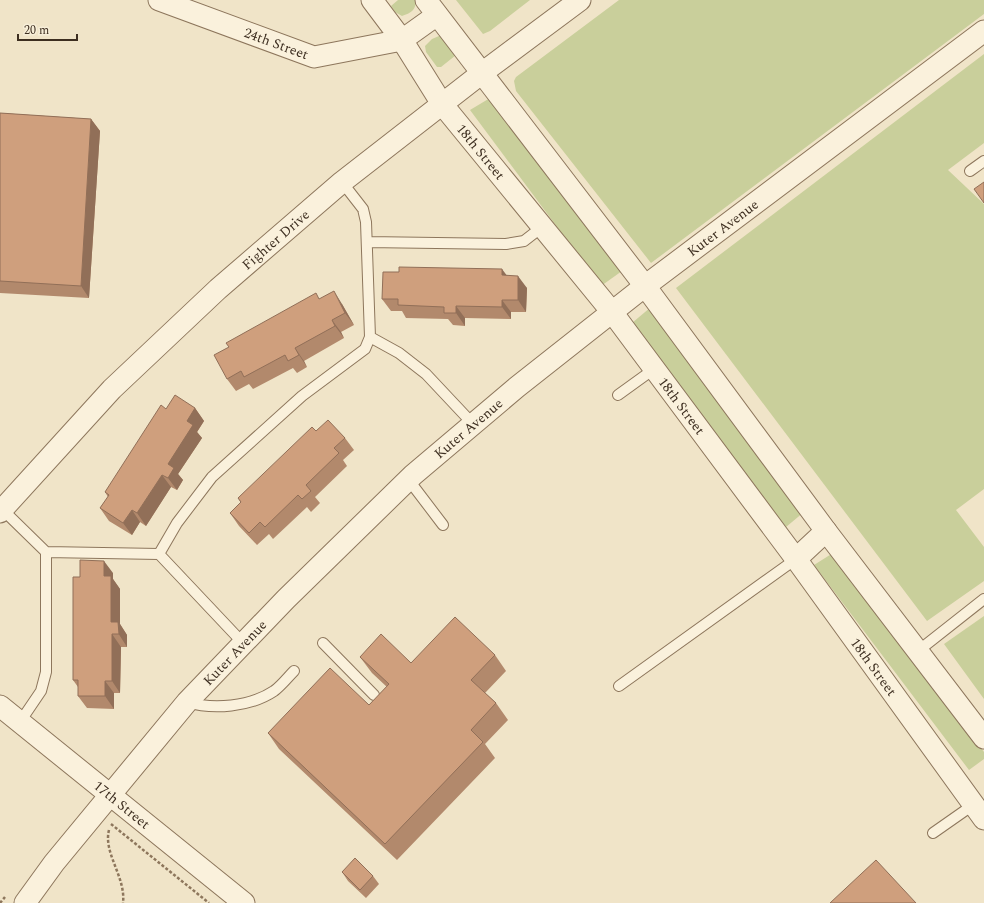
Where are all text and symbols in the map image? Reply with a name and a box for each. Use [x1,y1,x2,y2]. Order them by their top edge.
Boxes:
scale bar [18,16,77,42]
text: 20 m [24,21,49,40]
street label: 24th Street [241,22,312,65]
street label: 18th Street [451,119,510,184]
street label: Kuter Avenue [682,194,763,261]
street label: Fighter Drive [237,204,314,275]
street label: 18th Street [653,372,710,439]
street label: Kuter Avenue [429,393,508,464]
street label: Kuter Avenue [198,614,272,690]
street label: 18th Street [846,633,902,700]
street label: 17th Street [89,775,155,834]

